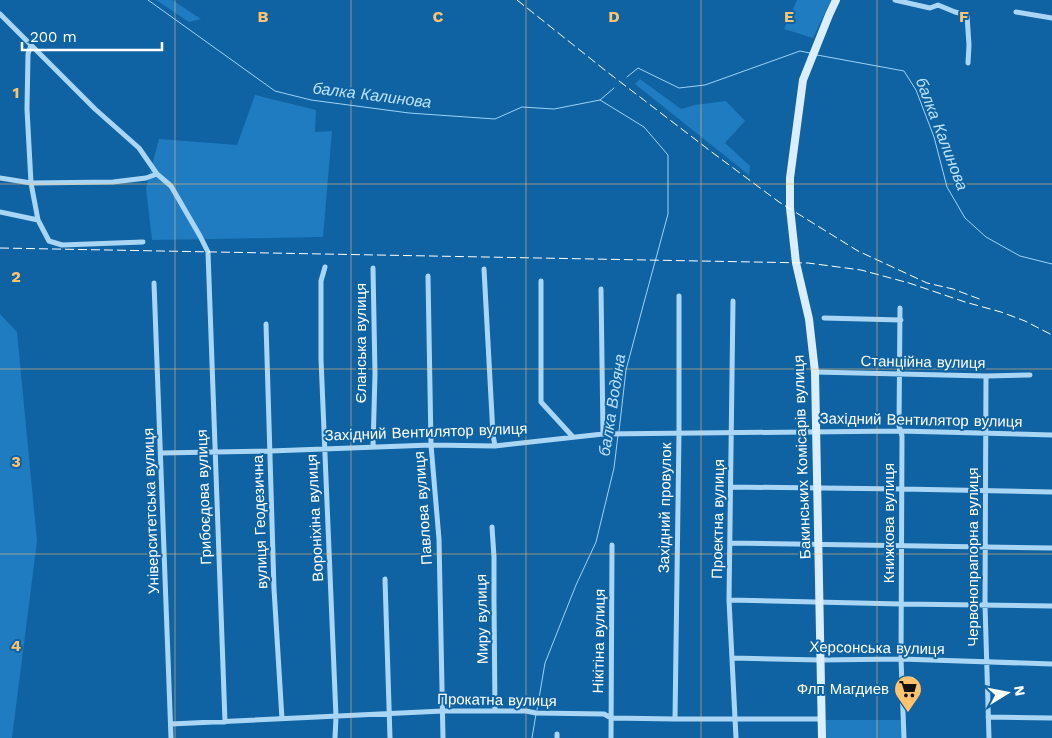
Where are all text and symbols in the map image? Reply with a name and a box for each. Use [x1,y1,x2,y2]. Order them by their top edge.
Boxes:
text: B [258,7,269,26]
text: C [433,7,444,26]
text: D [608,7,620,26]
text: E [784,7,794,26]
text: F [959,7,969,26]
scale bar [22,20,162,52]
text: 200 m [30,28,77,46]
water label: балка Калинова [912,75,972,193]
water label: балка Калинова [312,78,432,112]
text: 1 [13,83,19,102]
text: 2 [11,267,21,286]
street label: Єланська вулиця [352,283,370,403]
water label: балка Водяна [595,352,629,457]
street label: Станційна вулиця [860,352,986,372]
street label: Бакинських Комісарів вулиця [789,355,815,559]
street label: Західний Вентилятор вулиця [819,409,1023,431]
street label: Західний Вентилятор вулиця [324,419,528,445]
street label: Університетська вулиця [139,428,163,594]
street label: Грибоєдова вулиця [193,429,215,565]
street label: Західний провулок [655,442,675,573]
street label: Павлова вулиця [410,451,436,565]
text: 3 [11,452,21,471]
street label: вулиця Геодезична [249,454,271,589]
street label: Вороніхіна вулиця [303,454,327,582]
street label: Проектна вулиця [708,459,728,579]
street label: Книжкова вулиця [880,463,898,583]
street label: Червонопрапорна вулиця [964,467,982,647]
street label: Миру вулиця [472,574,492,664]
street label: Нікітіна вулиця [589,589,609,693]
text: 4 [11,636,21,655]
street label: Херсонська вулиця [809,638,945,658]
north arrow [982,668,1032,718]
supermarket icon: Флп Магдиев [893,674,923,713]
place label: Флп Магдиев [797,680,889,698]
text: N [1011,684,1029,697]
street label: Прокатна вулиця [437,690,557,710]

